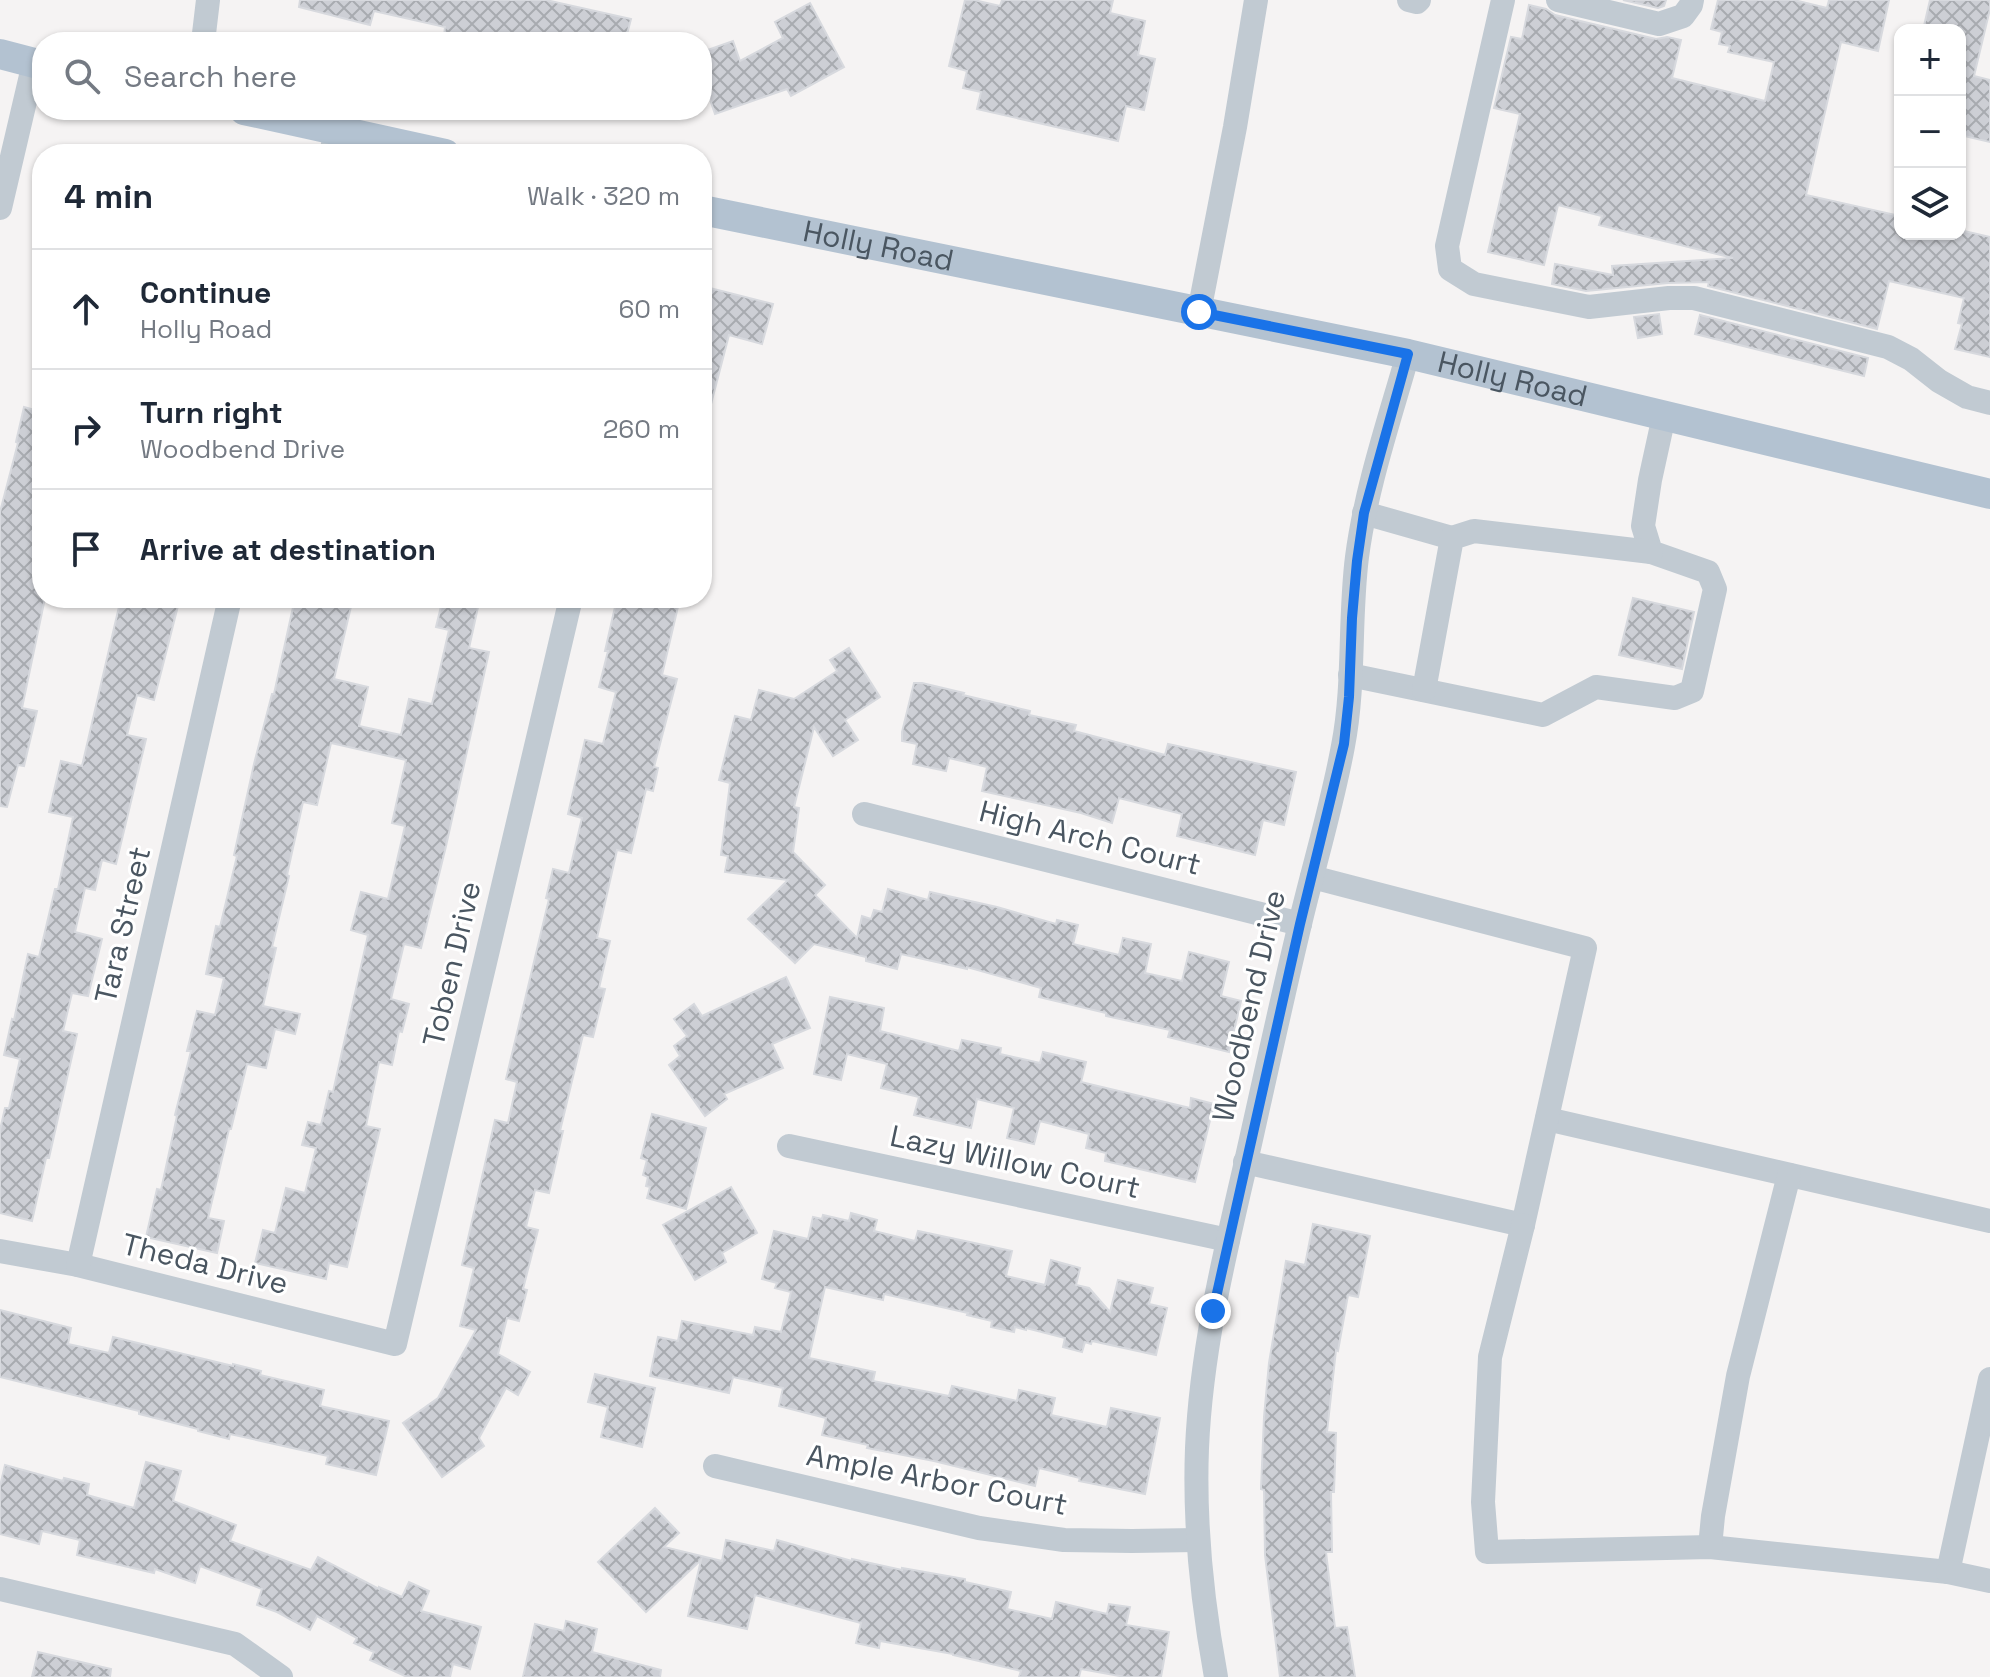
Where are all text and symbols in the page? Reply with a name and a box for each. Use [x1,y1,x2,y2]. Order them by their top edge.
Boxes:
map controls [1894,24,1966,240]
button: + [1894,24,1966,96]
search box [32,32,712,120]
icon: search [60,54,104,98]
text: Search here [124,57,297,96]
button: − [1894,96,1966,168]
button: layers [1894,168,1966,240]
text: 4 min [64,175,153,218]
text: Walk · 320 m [527,179,680,213]
street label: Holly Road [800,211,957,280]
text: Continue [140,273,271,312]
icon: ahead [64,287,108,331]
text: 60 m [618,292,680,326]
route start [1181,294,1217,330]
text: Holly Road [140,312,272,346]
street label: Holly Road [1434,342,1591,415]
text: Turn right [140,393,283,432]
icon: right [64,407,108,451]
text: 260 m [603,412,680,446]
text: Woodbend Drive [140,432,345,466]
icon: arrive [64,527,108,571]
text: Arrive at destination [140,530,436,569]
street label: High Arch Court [975,791,1205,884]
street label: Tara Street [86,843,159,1007]
street label: Toben Drive [414,878,489,1050]
street label: Woodbend Drive [1203,886,1294,1126]
street label: Lazy Willow Court [886,1116,1144,1207]
street label: Theda Drive [118,1224,292,1303]
route end [1195,1293,1231,1329]
street label: Ample Arbor Court [803,1435,1071,1524]

